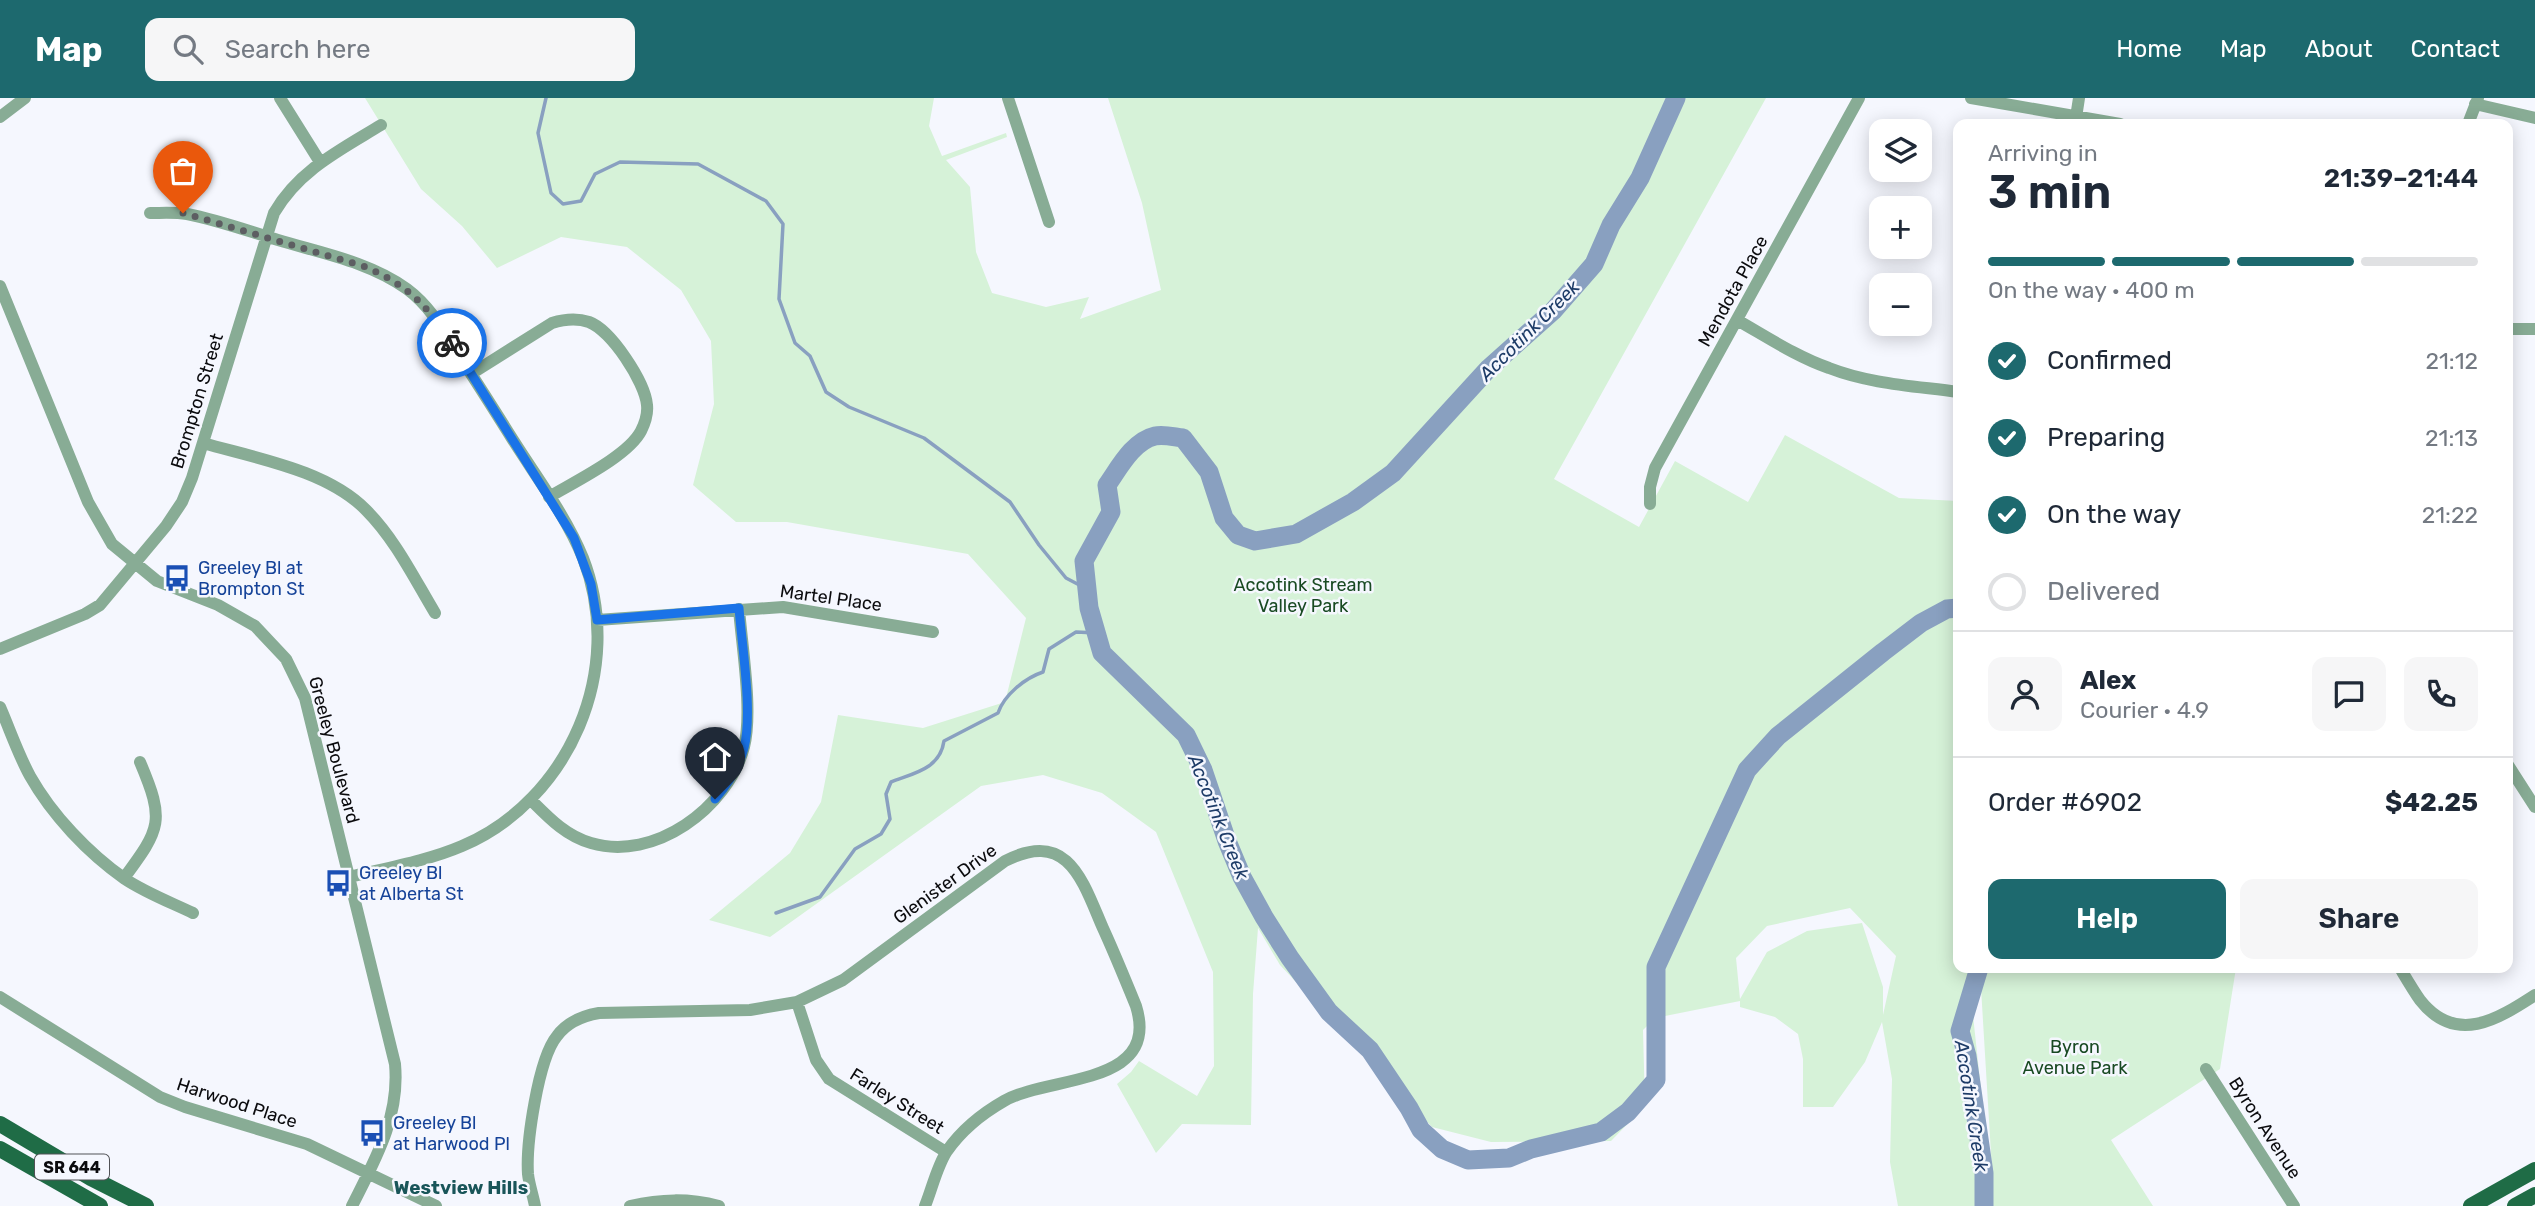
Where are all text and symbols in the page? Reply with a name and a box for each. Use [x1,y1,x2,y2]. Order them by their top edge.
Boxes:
search box [145,18,635,81]
text: Map [35,30,103,69]
icon: search [169,30,207,68]
text: Search here [225,34,370,65]
text: Home [2116,35,2182,63]
text: Map [2220,35,2267,63]
text: About [2305,35,2373,63]
text: Contact [2411,35,2500,63]
map controls [1869,119,1932,336]
button: layers [1869,119,1932,182]
text: Arriving in [1988,139,2098,167]
pin [153,141,213,213]
icon: bag [164,152,202,190]
text: 21:39–21:44 [2324,163,2478,194]
text: 3 min [1988,165,2111,220]
button: + [1869,196,1932,259]
street label: Mendota Place [1693,232,1773,350]
button: − [1869,273,1932,336]
water label: Accotink Creek [1474,275,1585,386]
text: On the way · 400 m [1988,276,2195,304]
courier [417,308,487,378]
icon: bike [433,324,471,362]
street label: Brompton Street [166,331,228,471]
icon: check [1988,342,2026,380]
text: Confirmed [2047,345,2172,376]
text: 21:12 [2425,347,2478,375]
icon: check [1988,419,2026,457]
text: Preparing [2047,422,2165,453]
text: 21:13 [2425,424,2478,452]
icon: check [1988,496,2026,534]
text: On the way [2047,499,2181,530]
text: 21:22 [2422,501,2478,529]
place label: Greeley Bl at Brompton St [198,557,305,600]
bus stop icon: Greeley Bl at Brompton St [162,563,192,593]
park label: Accotink Stream Valley Park [1234,574,1372,617]
text: Delivered [2047,576,2160,607]
street label: Martel Place [779,580,883,616]
button: person [1988,657,2062,731]
button: chat [2312,657,2386,731]
button: phone [2404,657,2478,731]
text: Alex [2080,665,2136,696]
street label: Greeley Boulevard [304,674,364,826]
text: Courier · 4.9 [2080,696,2209,724]
pin [685,727,745,799]
icon: home [696,738,734,776]
water label: Accotink Creek [1183,750,1254,883]
text: Order #6902 [1988,787,2142,818]
text: $42.25 [2385,787,2478,818]
street label: Glenister Drive [889,839,1001,929]
place label: Greeley Bl at Alberta St [359,862,464,905]
bus stop icon: Greeley Bl at Alberta St [323,868,353,898]
button: Help [1988,879,2226,959]
button: Share [2240,879,2478,959]
park label: Byron Avenue Park [2023,1036,2128,1079]
water label: Accotink Creek [1950,1038,1993,1174]
street label: Farley Street [846,1063,948,1139]
street label: Harwood Place [174,1073,300,1133]
street label: Byron Avenue [2224,1073,2306,1183]
place label: Greeley Bl at Harwood Pl [393,1112,510,1155]
bus stop icon: Greeley Bl at Harwood Pl [357,1118,387,1148]
road number: SR 644 [35,1154,109,1180]
district label: Westview Hills [394,1176,528,1199]

